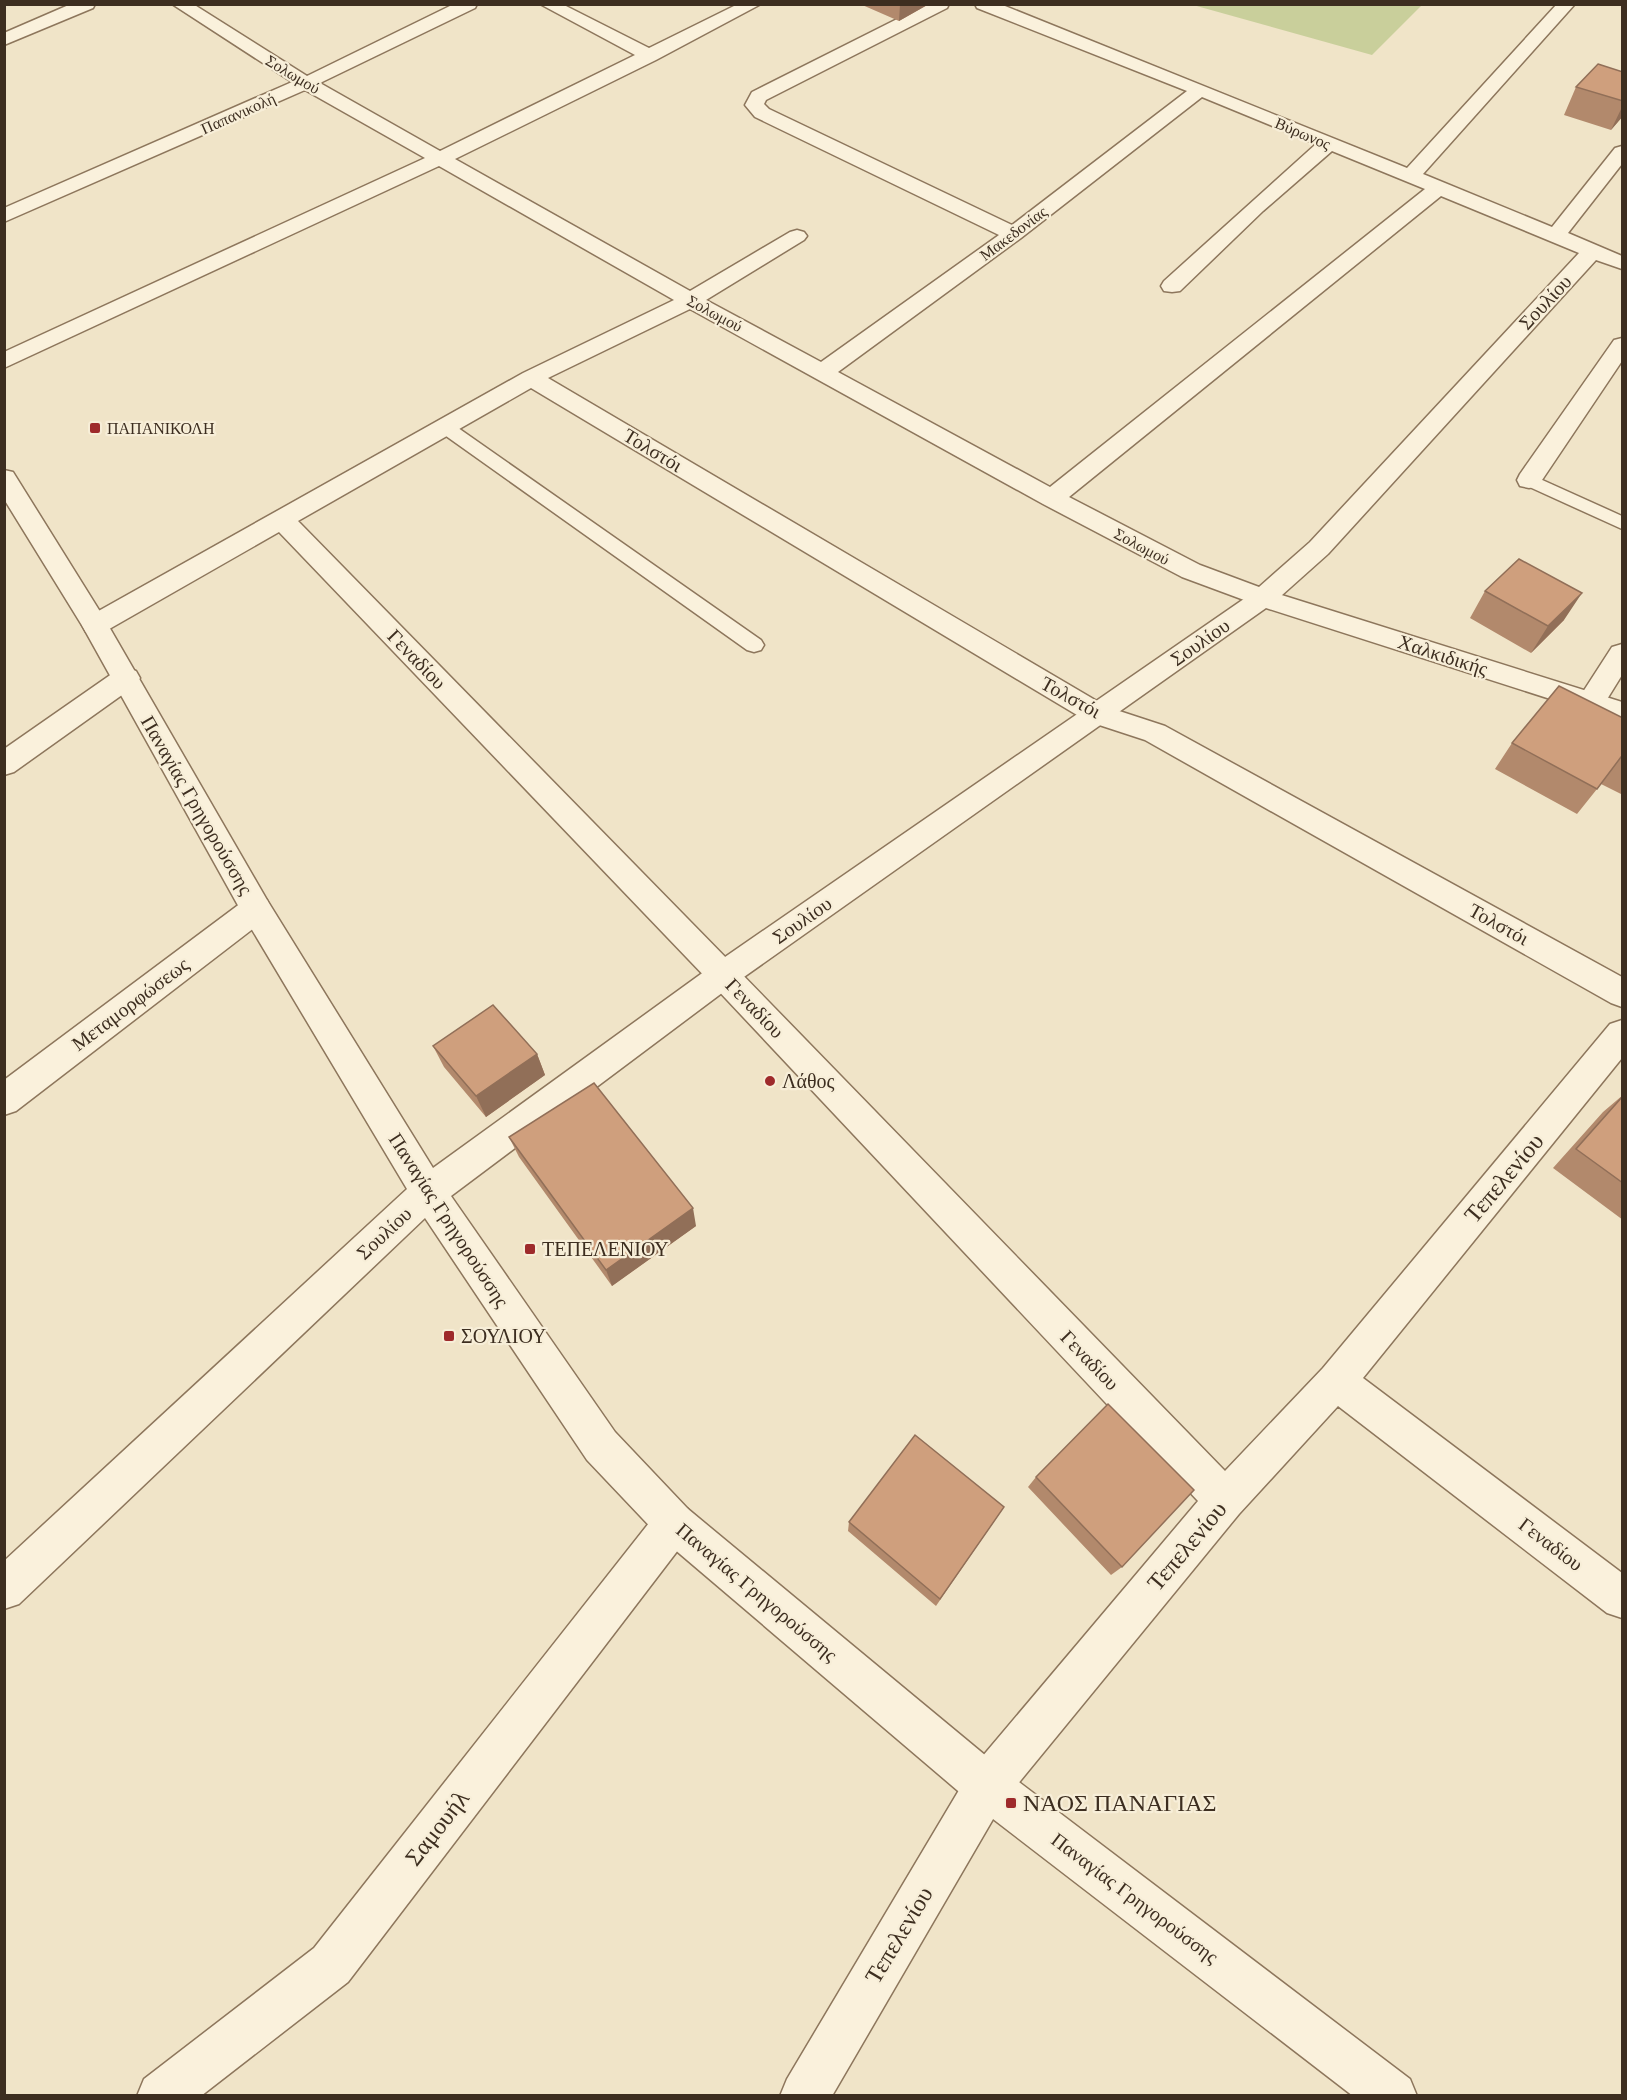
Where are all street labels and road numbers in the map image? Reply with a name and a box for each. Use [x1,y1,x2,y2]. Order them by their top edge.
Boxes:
street label: Σολωμού [262,52,323,98]
street label: Παπανικολή [198,89,278,138]
street label: Βύρωνος [1272,114,1334,154]
street label: Μακεδονίας [977,202,1051,264]
street label: Σουλίου [1514,270,1576,334]
street label: Σολωμού [684,292,745,336]
street label: Τολστόι [620,424,687,476]
street label: Σολωμού [1111,525,1172,569]
street label: Σουλίου [1166,614,1234,670]
street label: Γεναδίου [383,625,451,693]
street label: Χαλκιδικής [1395,630,1491,681]
street label: Τολστόι [1037,672,1105,723]
street label: Παναγίας Γρηγορούσσης [136,712,257,899]
street label: Σουλίου [768,892,836,948]
street label: Τολστόι [1465,899,1533,950]
street label: Μεταμορφώσεως [67,953,193,1056]
street label: Γεναδίου [721,974,789,1042]
street label: Τεπελενίου [1459,1128,1549,1228]
street label: Παναγίας Γρηγορούσσης [384,1129,513,1312]
street label: Σουλίου [352,1202,416,1264]
street label: Γεναδίου [1056,1326,1124,1394]
street label: Τεπελενίου [1142,1496,1232,1596]
street label: Γεναδίου [1515,1513,1587,1575]
street label: Παναγίας Γρηγορούσσης [672,1518,842,1666]
street label: Σαμουήλ [400,1785,474,1870]
street label: Παναγίας Γρηγορούσσης [1047,1828,1223,1969]
street label: Τεπελενίου [860,1882,938,1988]

